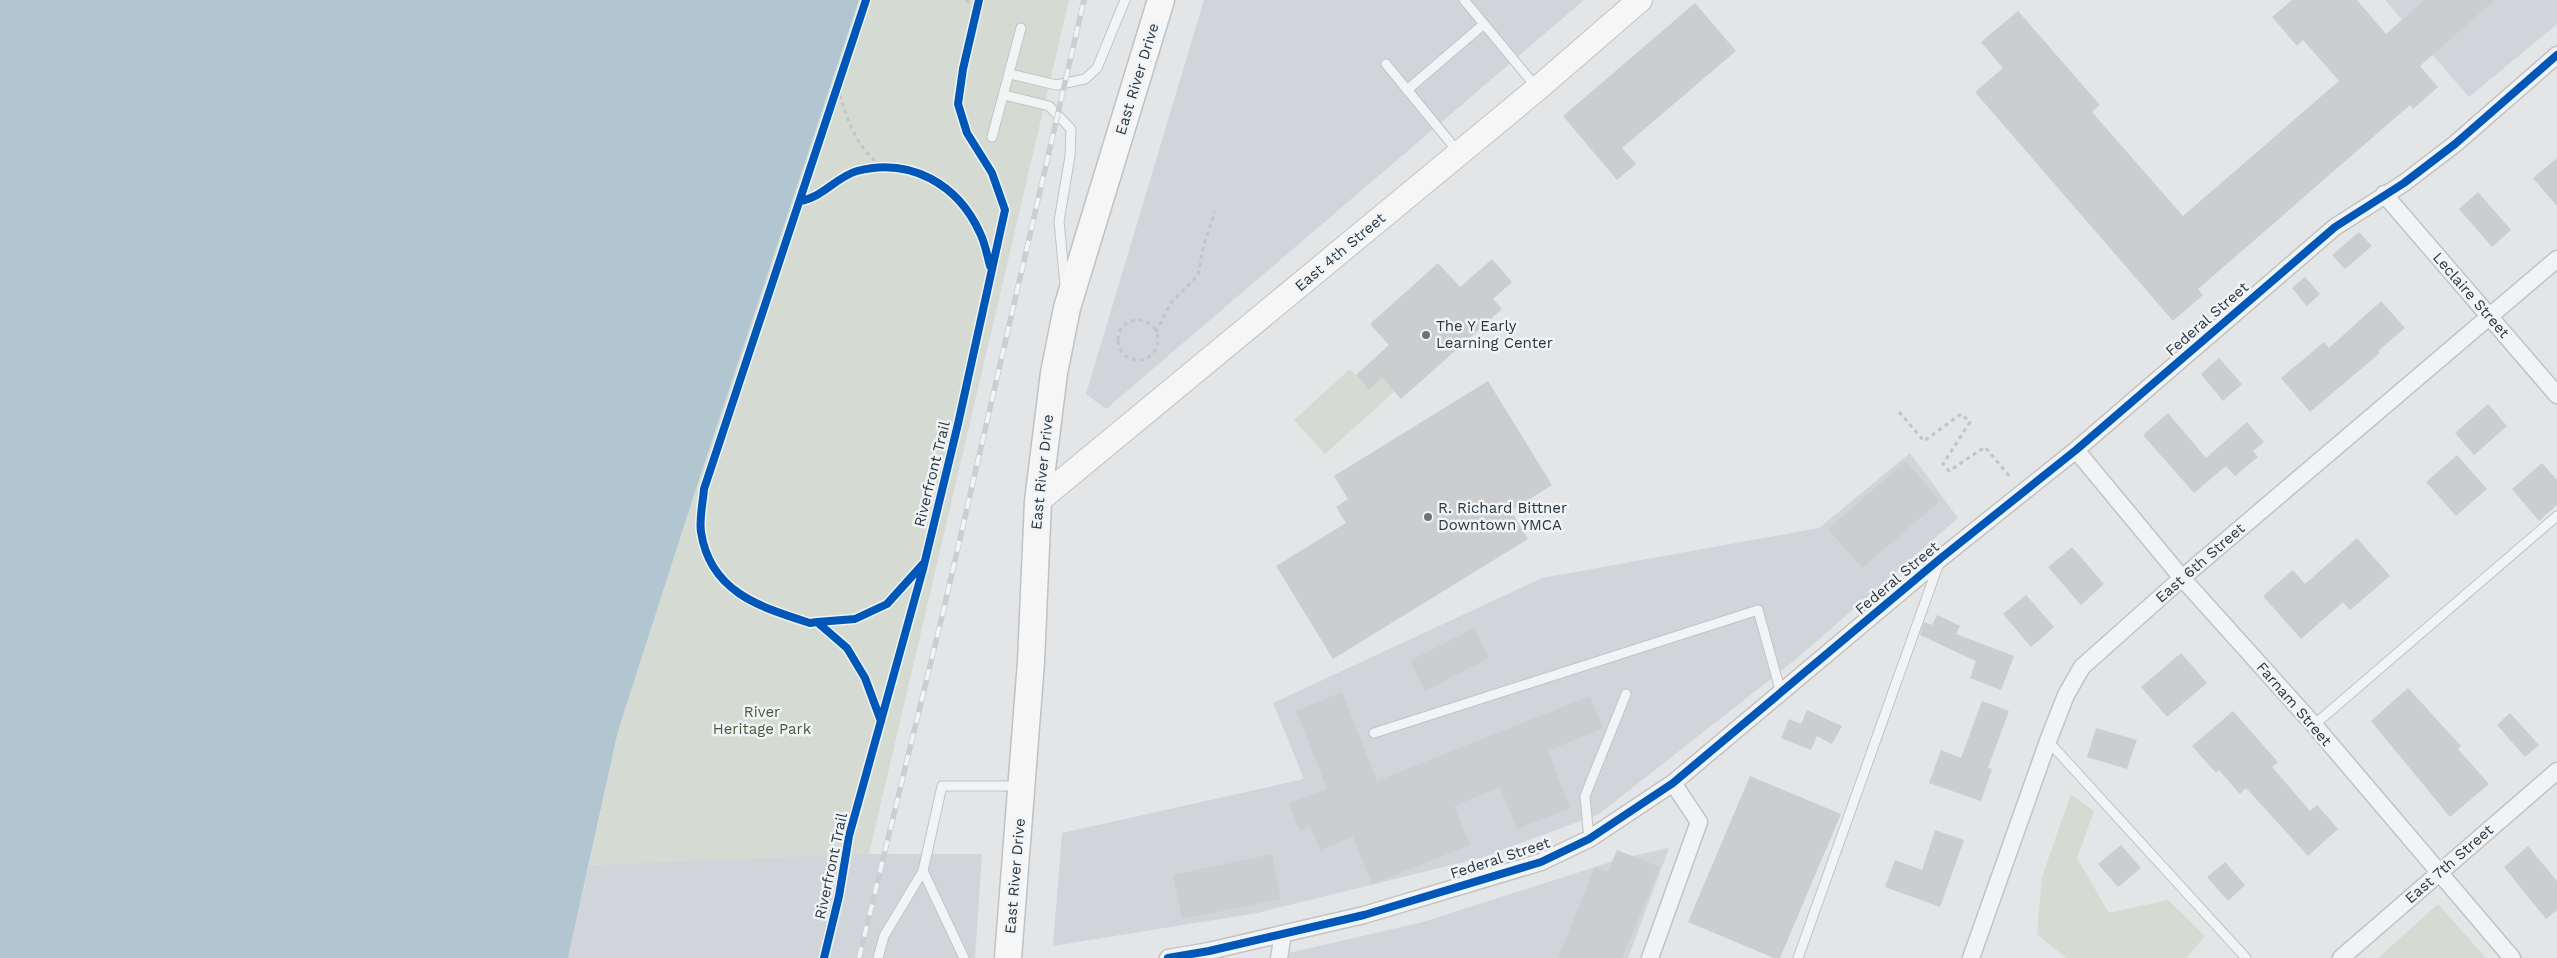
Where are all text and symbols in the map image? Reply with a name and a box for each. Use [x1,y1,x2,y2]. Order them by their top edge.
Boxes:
street label: East River Drive [1111,21,1163,137]
street label: East 4th Street [1291,209,1389,295]
street label: Leclaire Street [2429,248,2514,342]
street label: Federal Street [2162,278,2253,360]
place label: The Y Early Learning Center [1436,317,1553,352]
marker: The Y Early Learning Center [1420,329,1432,341]
street label: East River Drive [1027,413,1057,531]
street label: Riverfront Trail [910,419,954,529]
place label: R. Richard Bittner Downtown YMCA [1438,499,1567,534]
marker: R. Richard Bittner Downtown YMCA [1422,511,1434,523]
street label: East 6th Street [2152,519,2249,607]
street label: Federal Street [1851,537,1943,618]
street label: Farnam Street [2253,658,2336,750]
park label: River Heritage Park [713,703,812,738]
street label: Riverfront Trail [811,811,851,921]
street label: East River Drive [1001,817,1029,935]
street label: East 7th Street [2401,820,2497,907]
street label: Federal Street [1448,833,1553,883]

